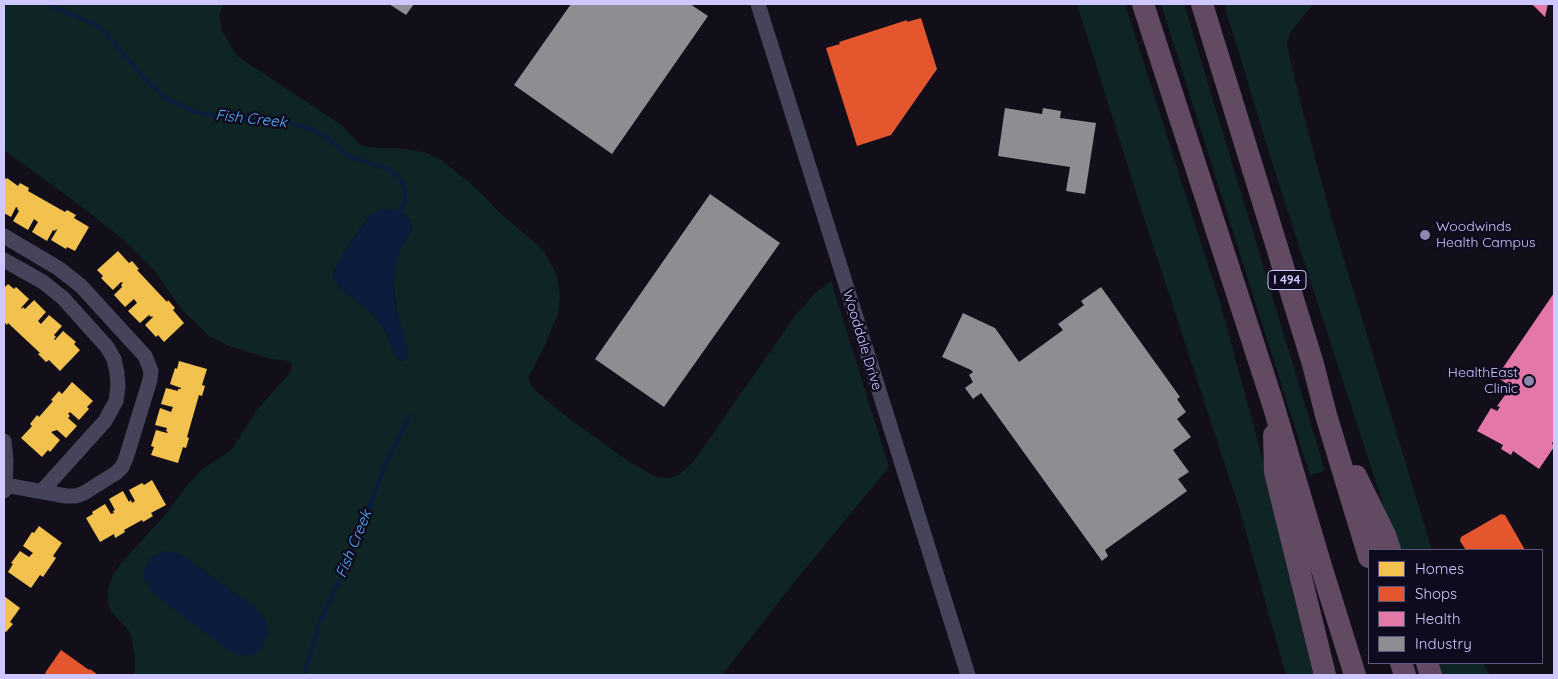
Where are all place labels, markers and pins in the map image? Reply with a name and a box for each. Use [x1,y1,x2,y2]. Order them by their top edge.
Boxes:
place label: Woodwinds Health Campus [1436,219,1536,252]
marker: Woodwinds Health Campus [1418,228,1432,242]
place label: HealthEast Clinic [1448,365,1518,398]
marker: HealthEast Clinic [1522,374,1536,388]

